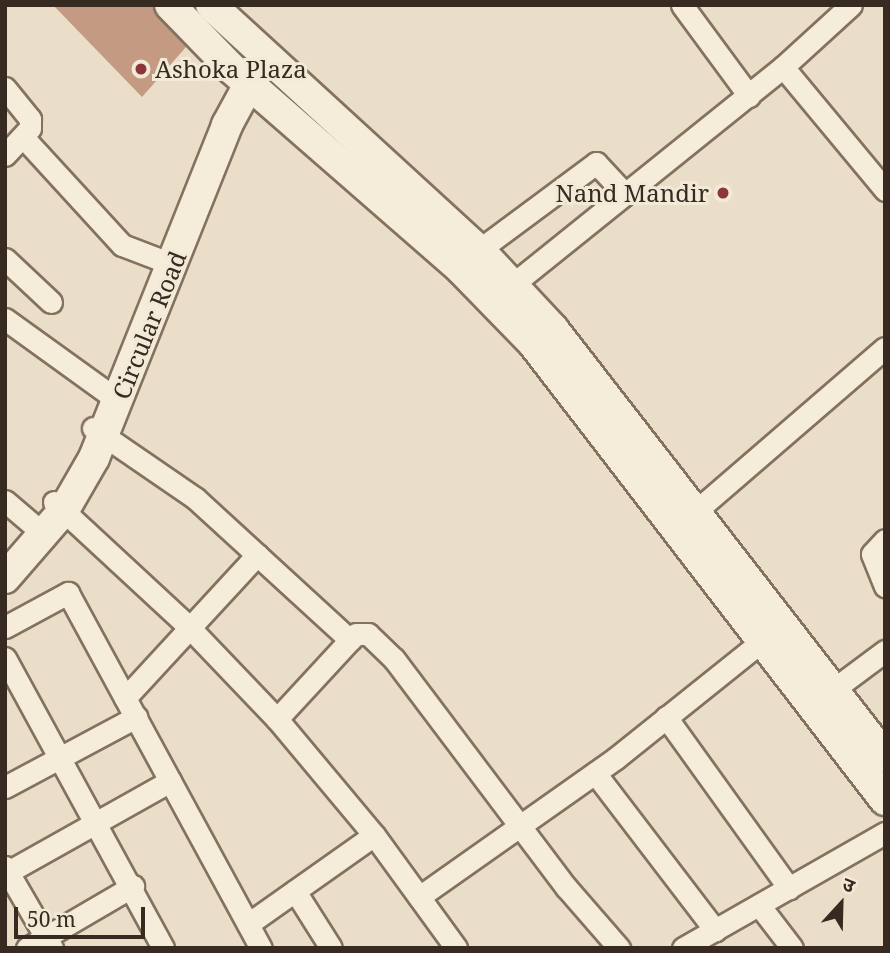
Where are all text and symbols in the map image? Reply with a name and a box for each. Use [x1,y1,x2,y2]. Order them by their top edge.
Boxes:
place label: Ashoka Plaza [155,55,307,83]
marker: Ashoka Plaza [133,61,149,77]
place label: Nand Mandir [555,179,709,207]
marker: Nand Mandir [715,185,731,201]
street label: Circular Road [106,247,192,403]
north arrow [806,869,876,939]
text: उ [839,870,859,899]
scale bar [18,894,149,938]
text: 50 m [27,905,76,933]

